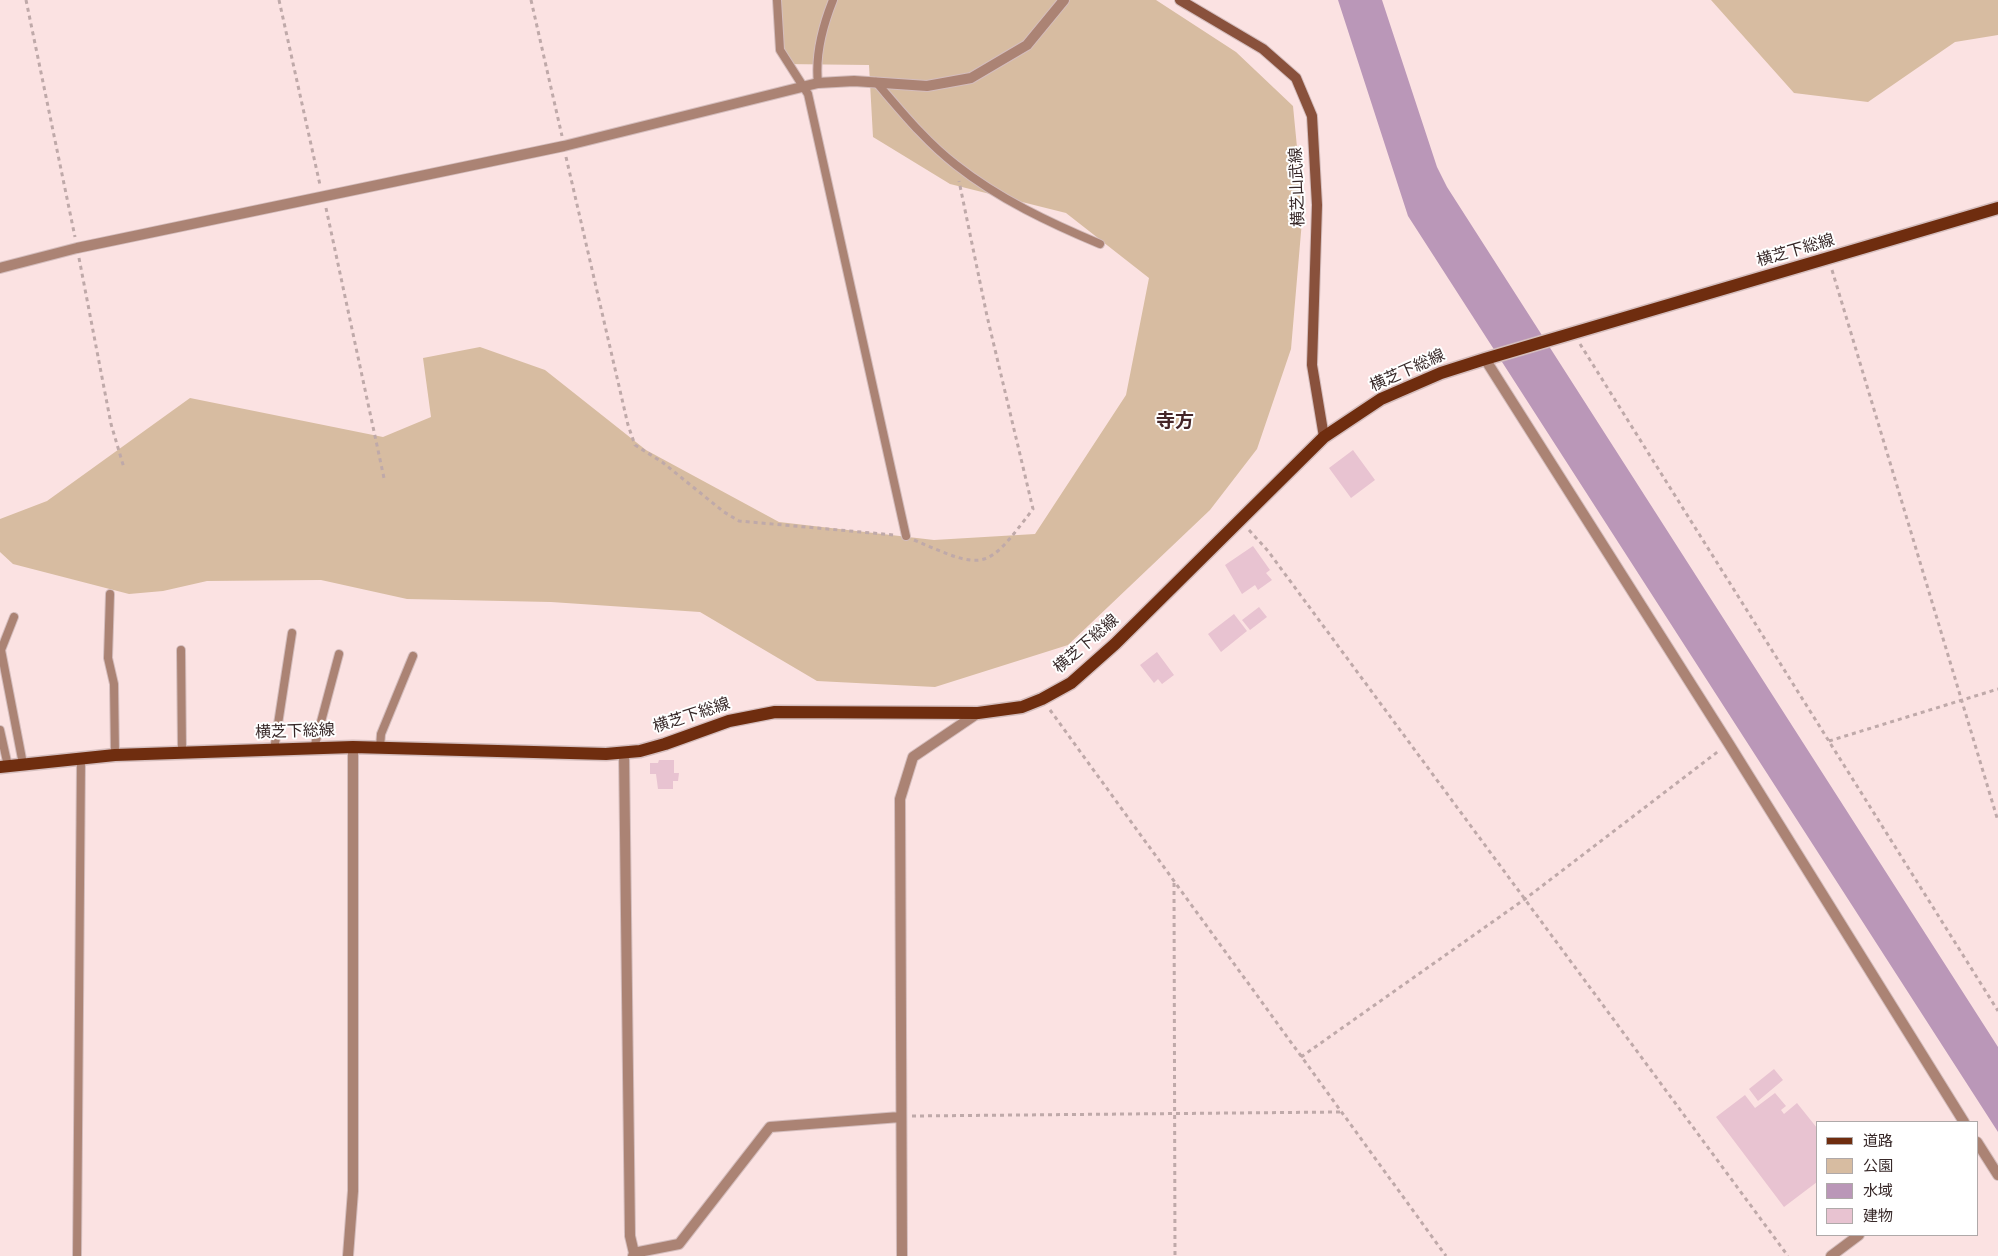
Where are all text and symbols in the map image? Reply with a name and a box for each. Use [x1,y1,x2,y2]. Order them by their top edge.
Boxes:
street label: 横芝山武線 [1288,147,1310,227]
street label: 横芝下総線 [1755,232,1837,272]
street label: 横芝下総線 [1368,347,1448,397]
district label: 寺方 [1156,412,1194,434]
street label: 横芝下総線 [1051,612,1123,678]
street label: 横芝下総線 [651,696,733,738]
street label: 横芝下総線 [255,722,335,744]
legend [1816,1121,1978,1236]
text: 道路 [1863,1133,1893,1152]
text: 公園 [1863,1158,1893,1177]
text: 水域 [1863,1183,1893,1202]
text: 建物 [1863,1208,1893,1227]

